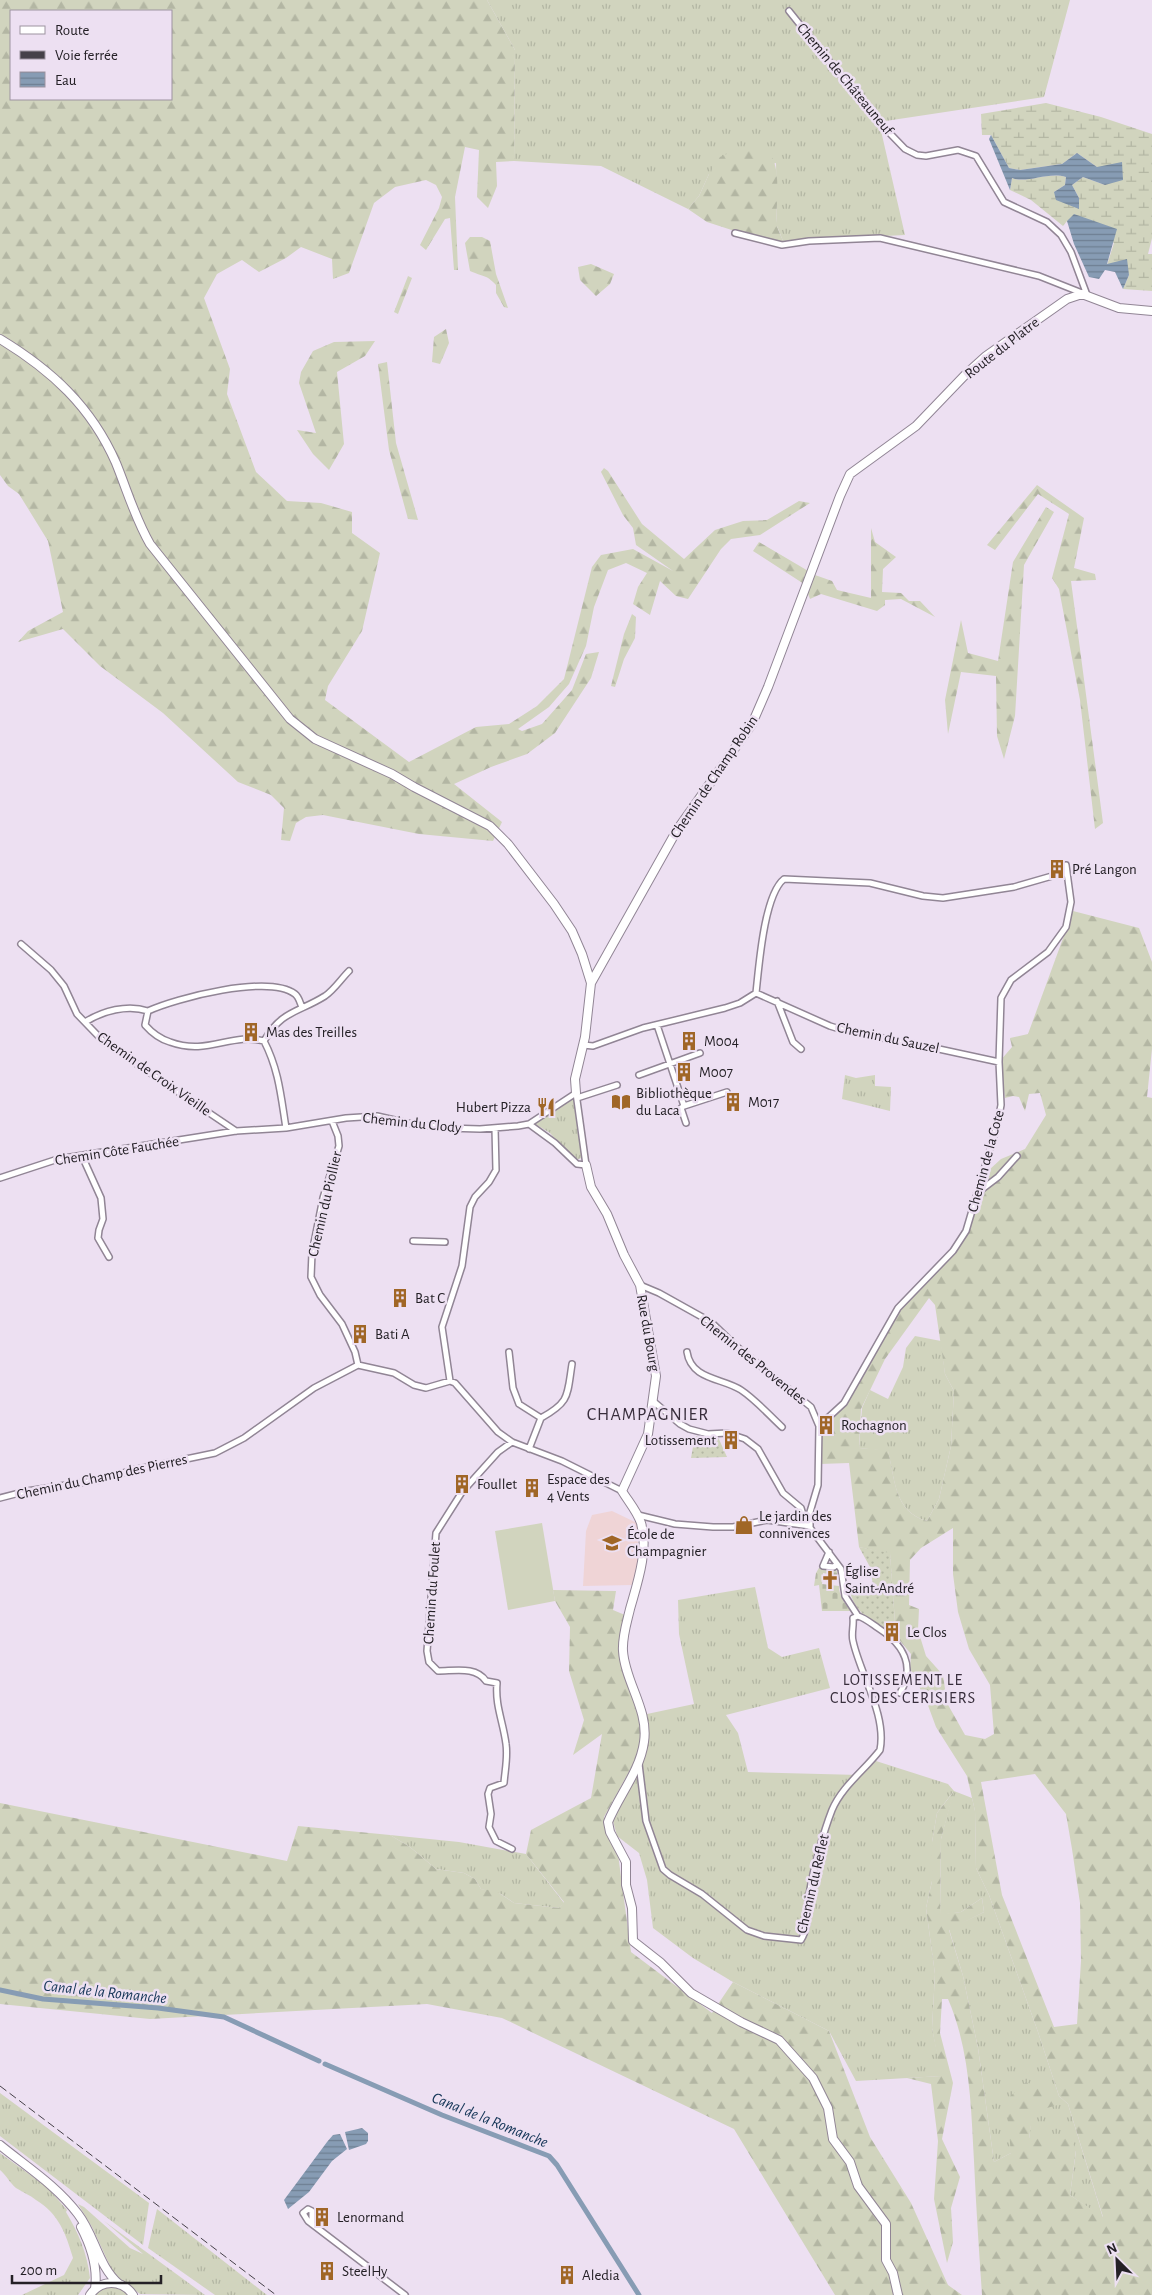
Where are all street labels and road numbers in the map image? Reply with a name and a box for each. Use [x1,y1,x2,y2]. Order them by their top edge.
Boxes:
street label: Chemin de Châteauneuf [794,20,897,139]
street label: Route du Platre [962,314,1042,382]
street label: Chemin de Champ Robin [667,713,761,841]
street label: Chemin du Sauzel [835,1020,941,1056]
street label: Chemin de Croix Vieille [94,1029,214,1119]
street label: Chemin de la Cote [965,1108,1007,1214]
street label: Chemin du Clody [362,1110,463,1136]
street label: Chemin Côte Fauchée [54,1134,180,1168]
street label: Chemin du Piollier [306,1150,344,1258]
street label: Rue du Bourg [634,1293,662,1373]
street label: Chemin des Provendes [697,1313,809,1407]
street label: Chemin du Champ des Pierres [15,1452,189,1502]
street label: Chemin du Foulet [421,1541,443,1645]
street label: Chemin du Reflet [794,1833,832,1935]

